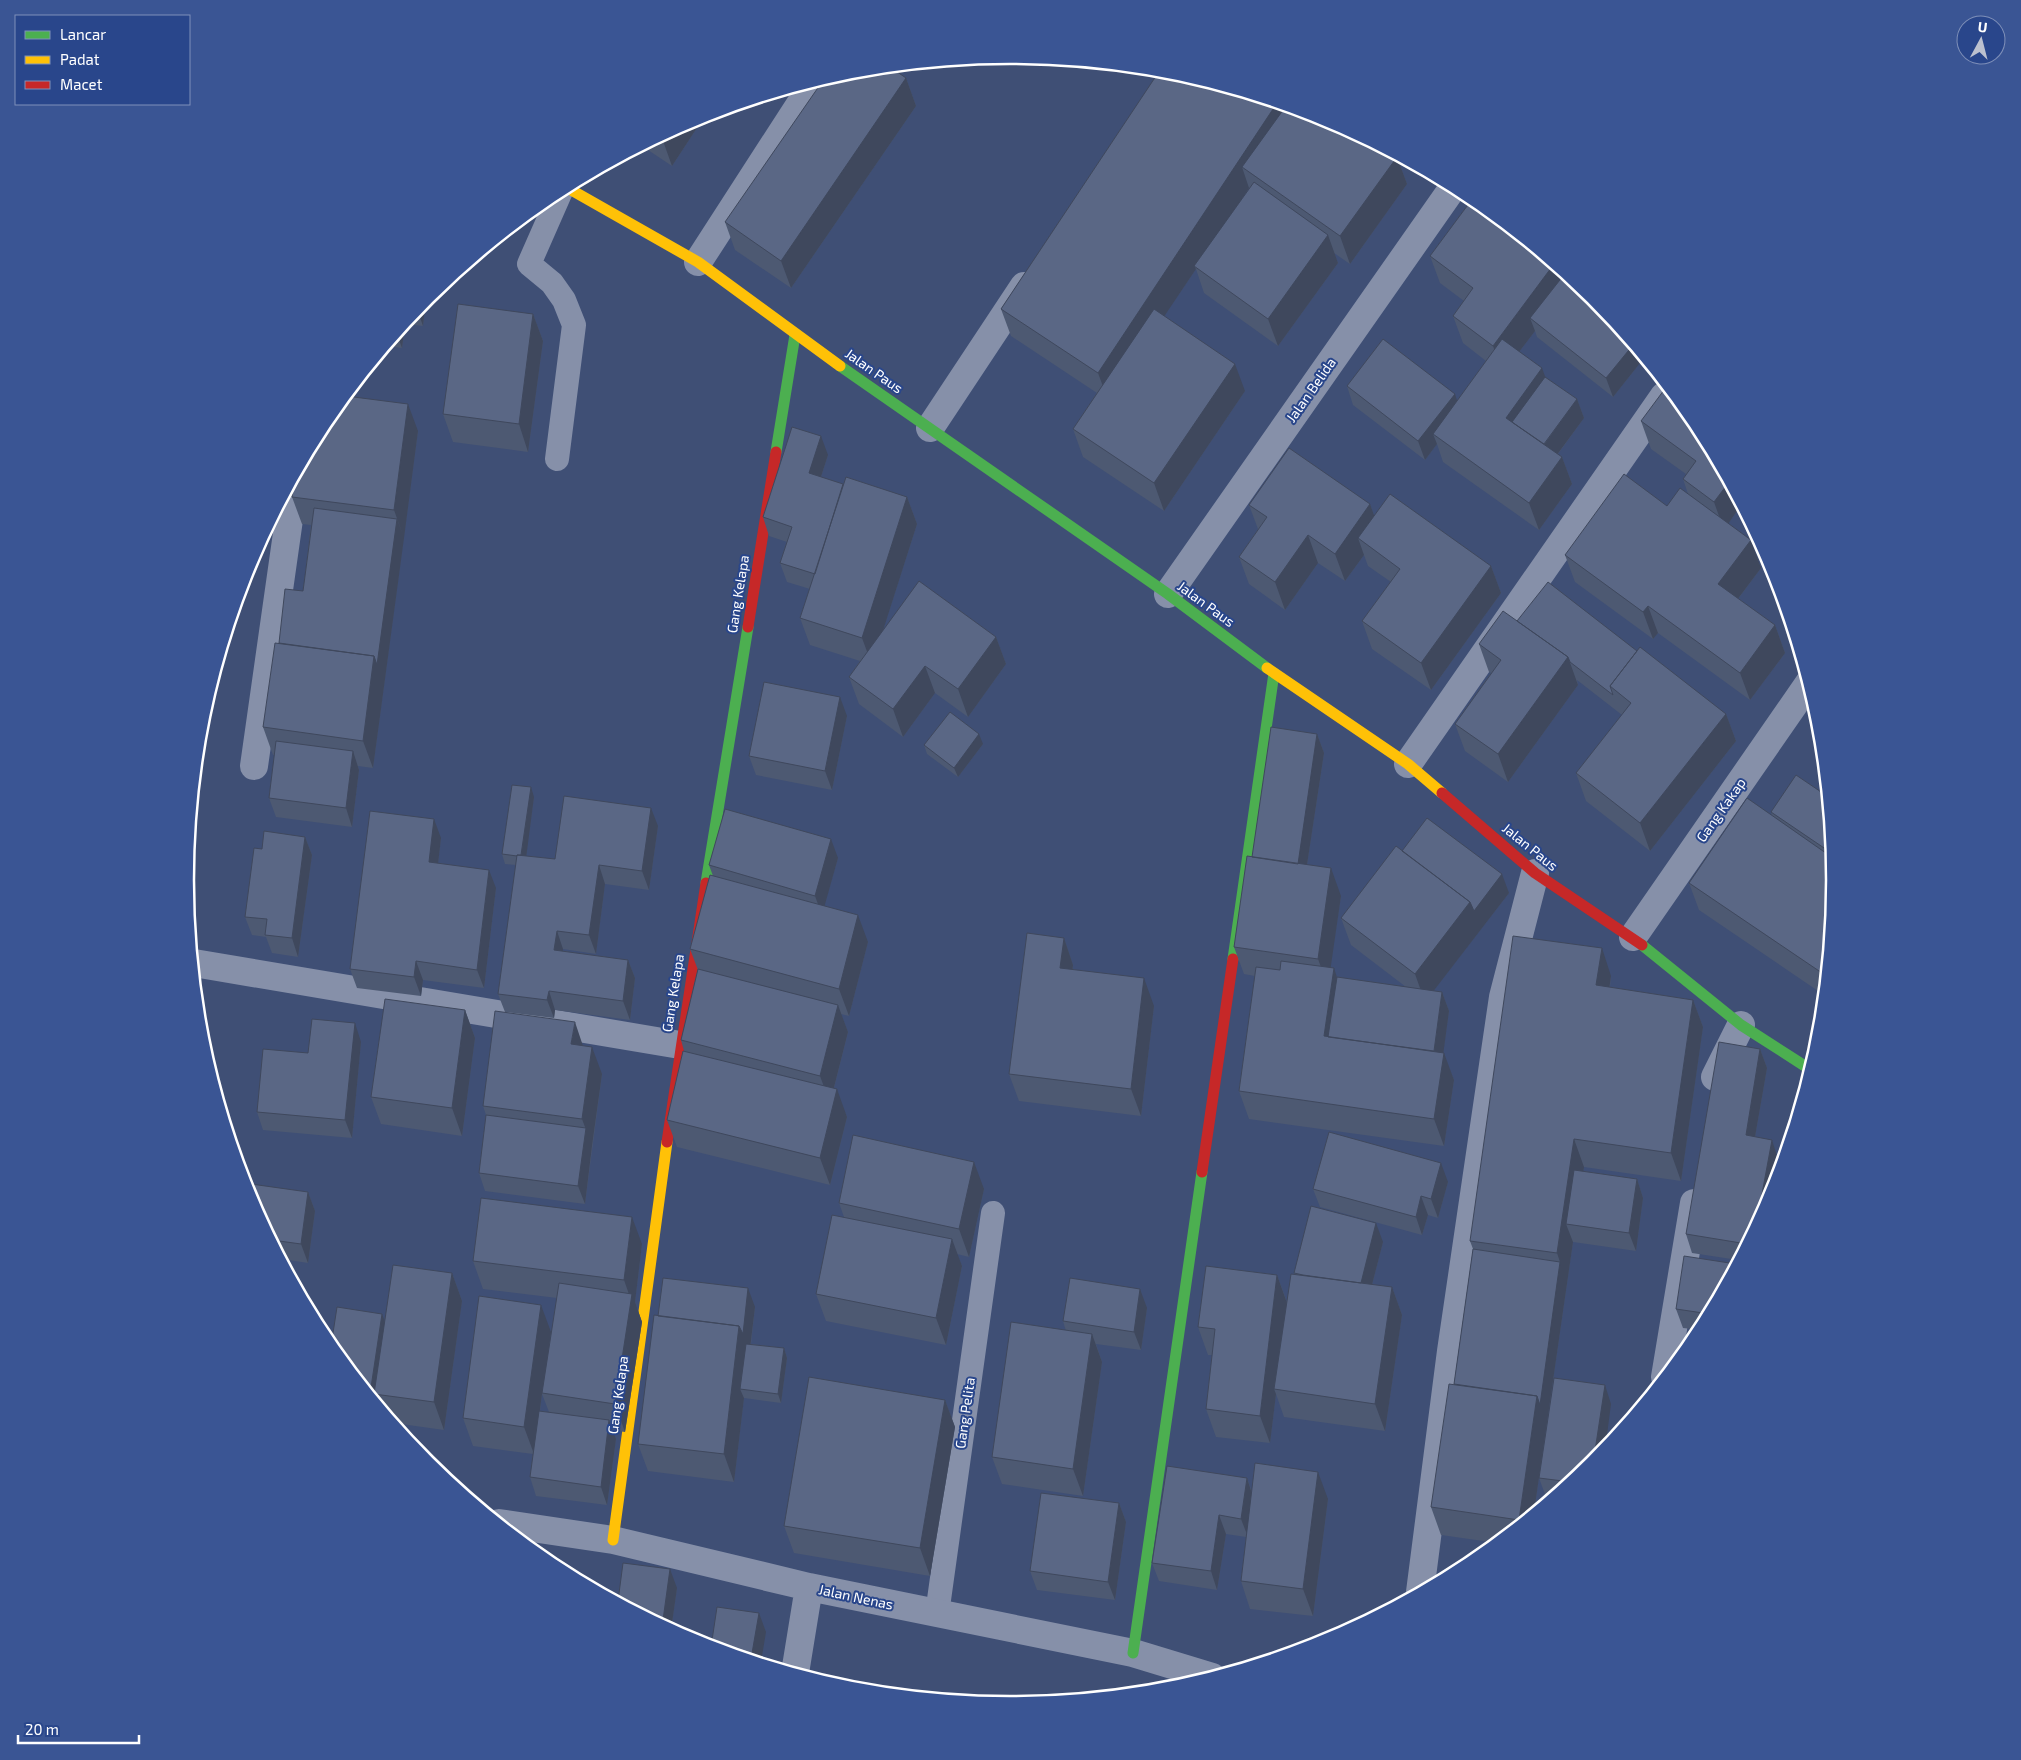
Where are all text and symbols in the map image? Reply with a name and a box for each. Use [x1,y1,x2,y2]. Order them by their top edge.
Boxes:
legend [15,15,190,105]
north arrow [1956,15,2006,65]
text: U [1977,18,1988,36]
text: Lancar [60,25,106,43]
text: Padat [60,50,100,68]
text: Macet [60,75,103,93]
street label: Jalan Paus [842,345,906,397]
street label: Jalan Belida [1282,354,1339,425]
street label: Gang Kelapa [723,554,752,634]
street label: Jalan Paus [1174,577,1238,630]
street label: Gang Kakap [1692,774,1749,845]
street label: Jalan Paus [1499,819,1562,874]
street label: Gang Kelapa [658,953,687,1033]
street label: Gang Kelapa [604,1355,631,1435]
street label: Gang Pelita [951,1376,978,1450]
street label: Jalan Nenas [817,1580,895,1613]
scale bar [18,1712,139,1744]
text: 20 m [25,1720,59,1738]

